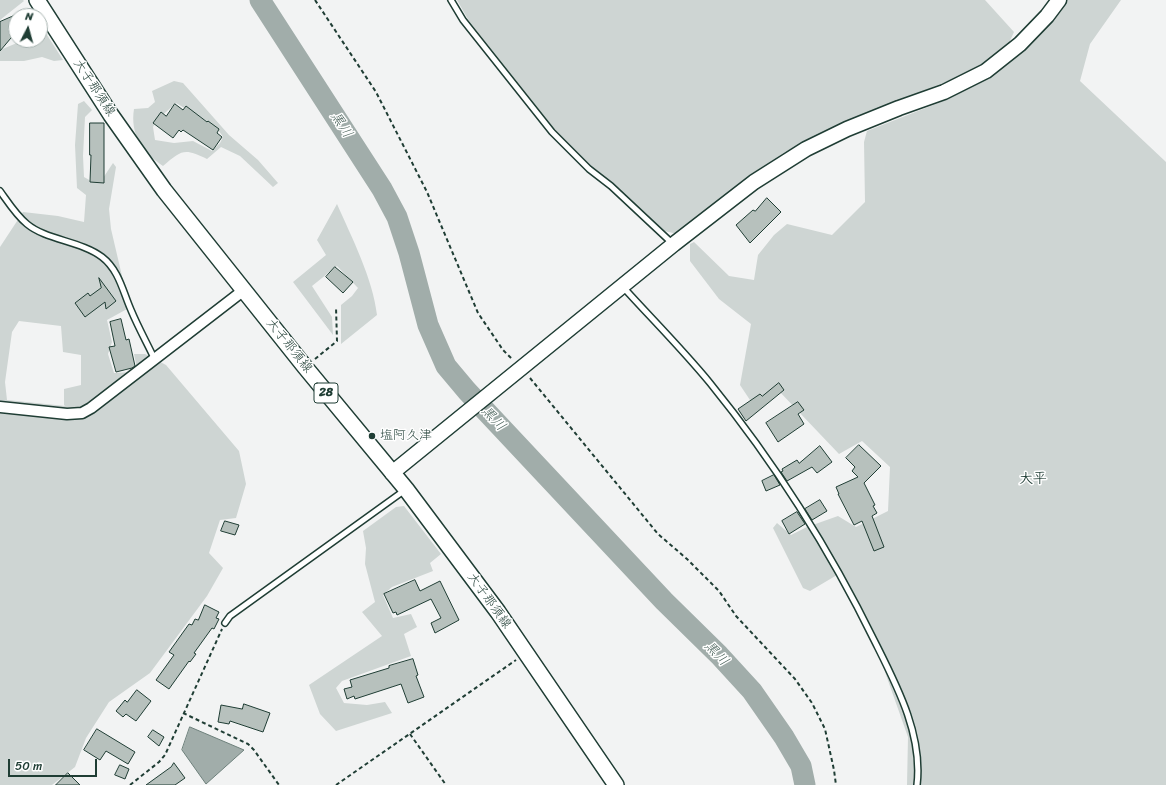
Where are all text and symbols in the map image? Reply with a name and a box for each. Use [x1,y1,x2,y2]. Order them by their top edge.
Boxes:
text: N [24,7,34,26]
north arrow [8,8,48,48]
street label: 大子那須線 [70,56,118,120]
water label: 黒川 [326,109,356,141]
street label: 大子那須線 [262,316,316,376]
road number: 28 [314,383,338,403]
water label: 黒川 [477,403,509,435]
place label: 塩阿久津 [380,428,432,444]
marker: 塩阿久津 [367,431,377,441]
district label: 大平 [1019,471,1047,487]
street label: 大子那須線 [464,570,514,632]
water label: 黒川 [700,638,732,670]
scale bar [10,751,99,777]
text: 50 m [15,755,42,777]

